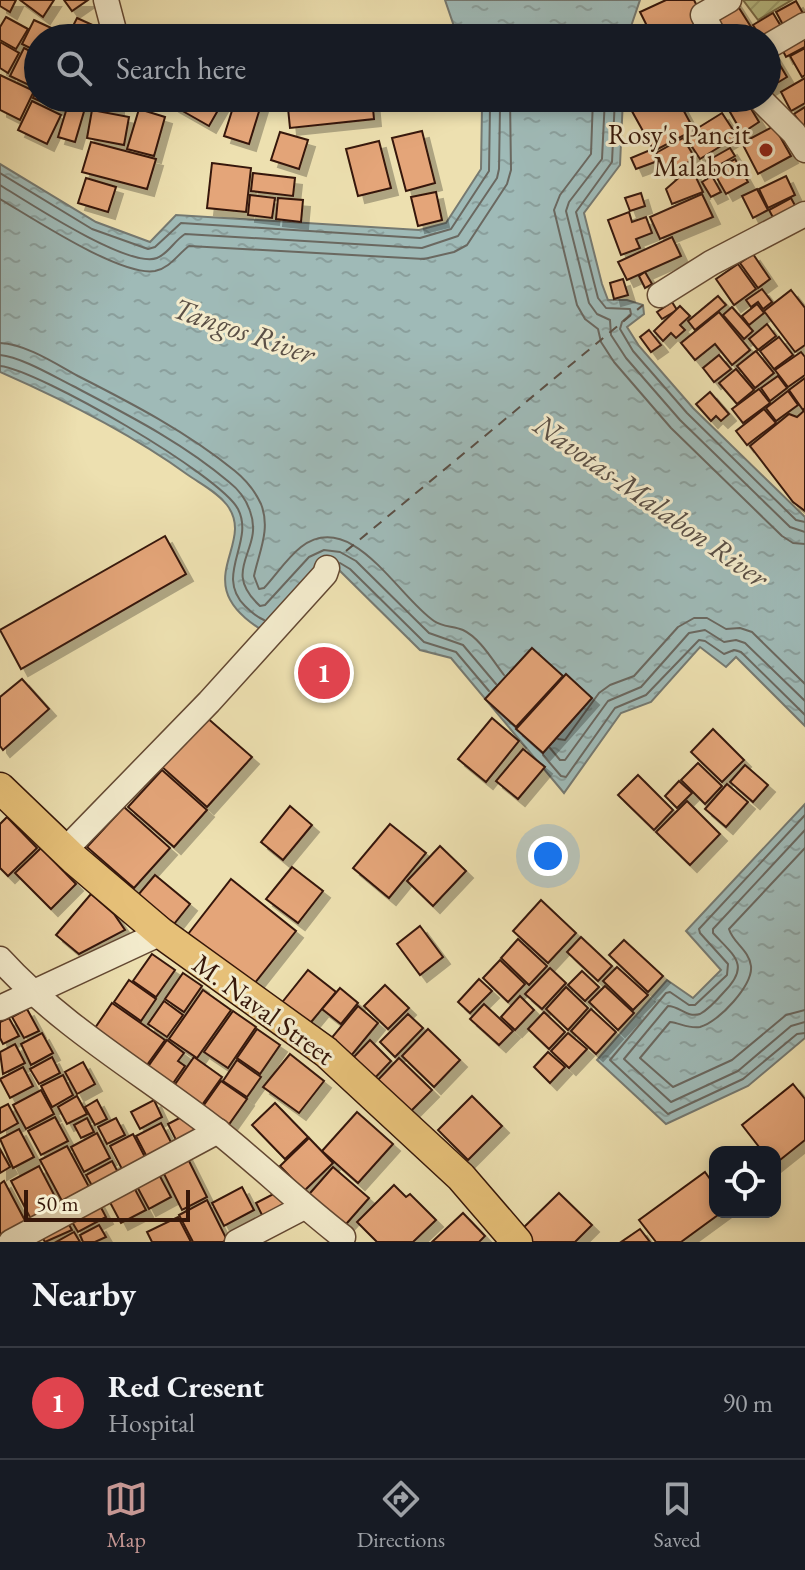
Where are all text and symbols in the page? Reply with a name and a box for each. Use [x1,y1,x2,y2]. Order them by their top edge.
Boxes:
search box [24,24,781,112]
icon: search [52,46,96,90]
text: Search here [116,49,246,88]
place label: Rosy's Pancit Malabon [608,116,750,184]
marker: Rosy's Pancit Malabon [757,141,775,159]
water label: Tangos River [168,288,322,374]
water label: Navotas-Malabon River [525,404,778,597]
pin: 1 [298,643,350,703]
your location [528,836,568,876]
street label: M. Naval Street [186,945,342,1073]
map controls [709,1146,781,1218]
button: locate [709,1146,781,1218]
scale bar [24,1186,190,1222]
text: 50 m [36,1189,79,1218]
text: Nearby [32,1272,136,1316]
text: Red Cresent [108,1367,264,1406]
text: 1 [51,1386,65,1420]
text: 90 m [723,1386,773,1420]
text: Hospital [108,1406,195,1440]
tab: Map [104,1477,148,1554]
tab: Directions [357,1477,445,1554]
tab: Saved [654,1477,701,1554]

